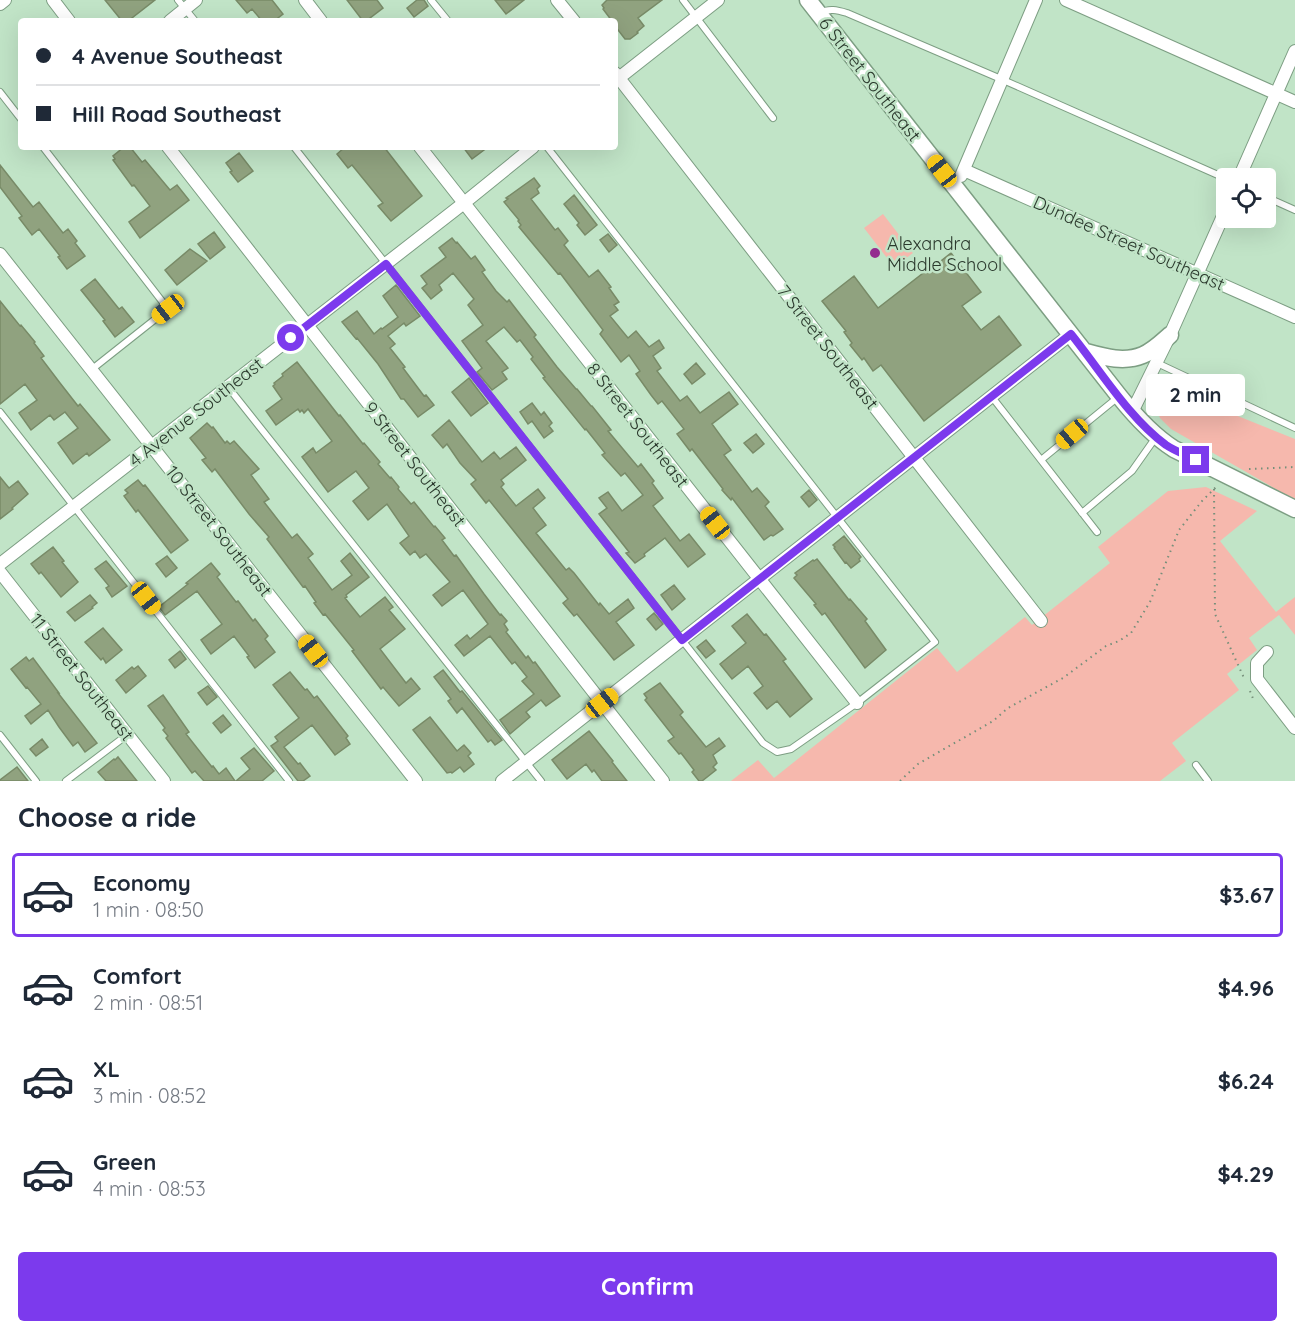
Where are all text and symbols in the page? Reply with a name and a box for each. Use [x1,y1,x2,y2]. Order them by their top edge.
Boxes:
street label: 6 Street Southeast [814,12,926,146]
text: 4 Avenue Southeast [72,42,283,70]
text: Hill Road Southeast [72,100,282,128]
car [924,151,960,191]
map controls [1216,168,1276,228]
button: locate [1216,168,1276,228]
street label: Dundee Street Southeast [1030,190,1228,296]
place label: Alexandra Middle School [887,232,1002,276]
marker: Alexandra Middle School [868,246,882,260]
street label: 7 Street Southeast [772,280,884,414]
car [148,291,188,327]
route start [277,324,304,351]
street label: 4 Avenue Southeast [124,352,268,472]
street label: 8 Street Southeast [582,358,694,492]
callout: 2 min [1146,373,1246,415]
text: 2 min [1169,382,1222,407]
street label: 9 Street Southeast [359,397,471,531]
car [1052,416,1092,452]
route end [1182,446,1209,473]
street label: 10 Street Southeast [161,461,277,601]
car [697,503,733,543]
car [128,578,164,618]
street label: 11 Street Southeast [25,609,139,745]
car [295,631,331,671]
car [582,685,622,721]
text: Choose a ride [18,800,196,834]
icon: car [21,868,75,922]
text: Economy [93,869,191,897]
text: $3.67 [1219,881,1274,909]
text: 1 min · 08:50 [93,897,204,922]
icon: car [21,961,75,1015]
text: Comfort [93,962,182,990]
text: $4.96 [1218,974,1274,1002]
text: 2 min · 08:51 [93,990,203,1015]
icon: car [21,1054,75,1108]
text: XL [93,1055,120,1083]
text: $6.24 [1218,1067,1274,1095]
text: 3 min · 08:52 [93,1083,206,1108]
icon: car [21,1147,75,1201]
text: Green [93,1148,156,1176]
text: $4.29 [1217,1160,1274,1188]
text: 4 min · 08:53 [93,1176,206,1201]
button: Confirm [18,1252,1277,1321]

